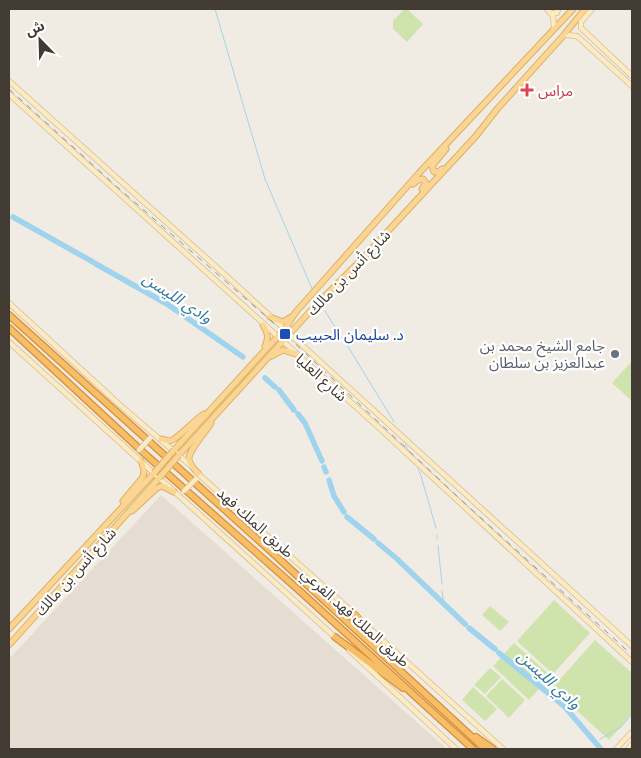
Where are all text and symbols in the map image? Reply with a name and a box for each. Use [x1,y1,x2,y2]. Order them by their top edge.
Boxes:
north arrow [15,15,65,65]
text: ش [23,16,47,39]
place label: مراس [538,81,573,100]
marker: مراس [520,83,534,97]
street label: شارع أنس بن مالك [303,225,397,321]
water label: وادي الليسن [137,268,216,330]
place label: د. سليمان الحبيب [296,325,404,344]
marker: د. سليمان الحبيب [278,327,292,341]
place label: جامع الشيخ محمد بن عبدالعزيز بن سلطان [480,336,605,372]
marker: جامع الشيخ محمد بن عبدالعزيز بن سلطان [609,348,621,360]
street label: شارع العليا [290,349,352,408]
street label: طريق الملك فهد [213,483,298,563]
street label: شارع أنس بن مالك [31,523,122,621]
street label: طريق الملك فهد الفرعي [296,564,414,673]
water label: وادي الليسن [511,646,586,716]

